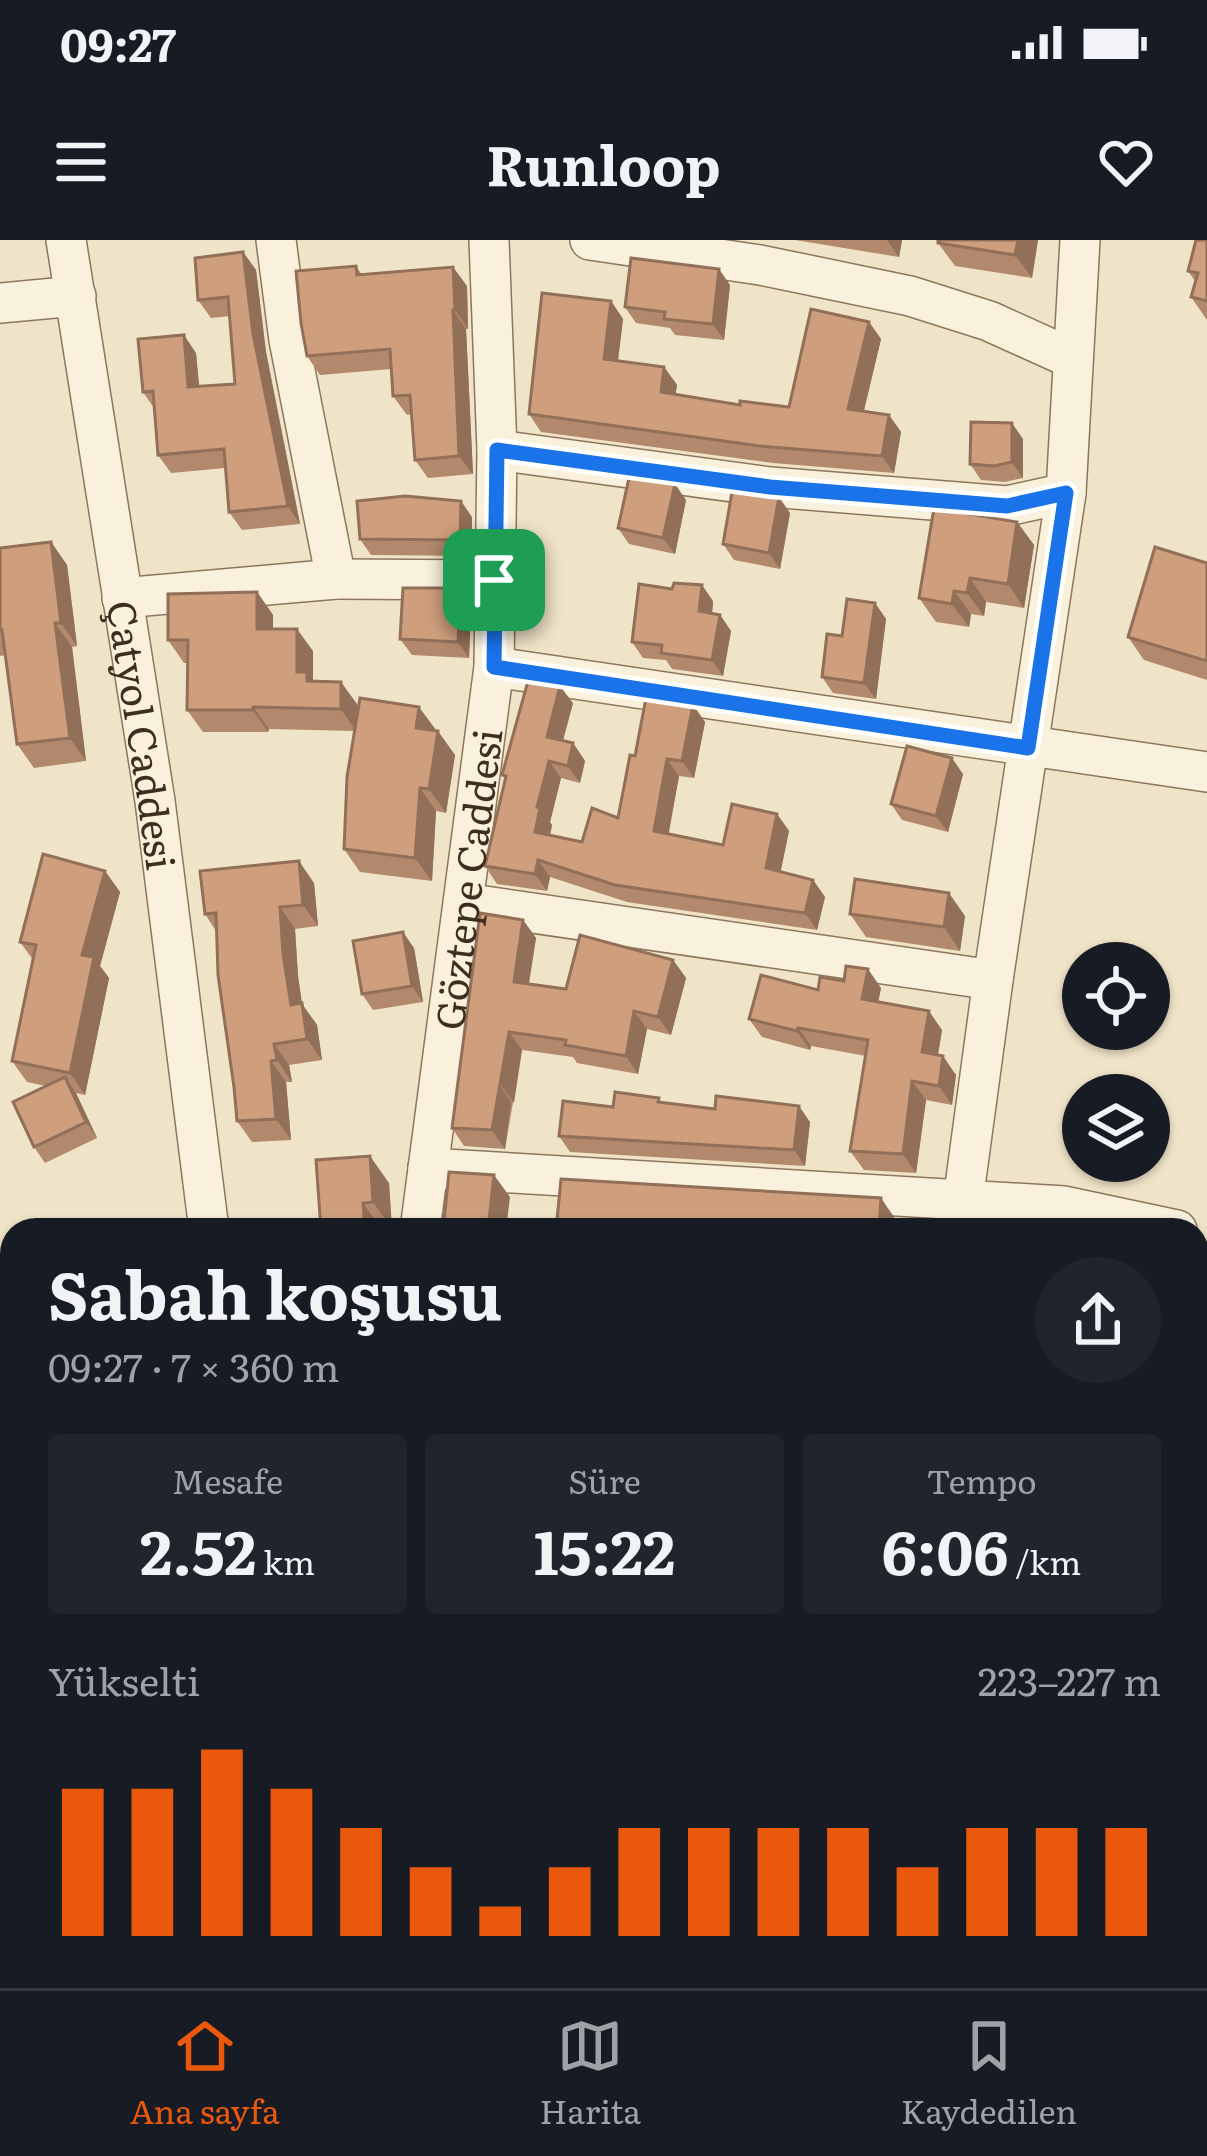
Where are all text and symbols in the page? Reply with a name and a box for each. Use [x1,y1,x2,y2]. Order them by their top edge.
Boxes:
text: 09:27 [60,9,176,76]
text: Runloop [486,122,721,203]
icon: menu [48,129,114,195]
icon: heart [1093,129,1159,195]
pin [443,529,545,631]
icon: arrive [461,547,527,613]
street label: Çatyol Caddesi [95,596,192,873]
street label: Göztepe Caddesi [418,725,515,1033]
map controls [1062,942,1170,1182]
button: locate [1062,942,1170,1050]
button: layers [1062,1074,1170,1182]
text: Sabah koşusu [48,1242,502,1340]
button: share [1035,1257,1161,1383]
text: 09:27 · 7 × 360 m [48,1336,340,1394]
text: Mesafe [172,1455,283,1504]
text: Süre [568,1455,641,1504]
text: Tempo [926,1455,1037,1504]
text: 2.52 [140,1504,256,1593]
text: 15:22 [534,1504,675,1593]
text: 6:06 [882,1504,1009,1593]
text: km [256,1536,315,1585]
text: /km [1009,1536,1081,1585]
text: Yükselti [48,1650,200,1708]
text: 223–227 m [978,1650,1161,1708]
tab: Ana sayfa [130,2013,280,2134]
tab: Harita [540,2013,641,2134]
tab: Kaydedilen [901,2013,1077,2134]

